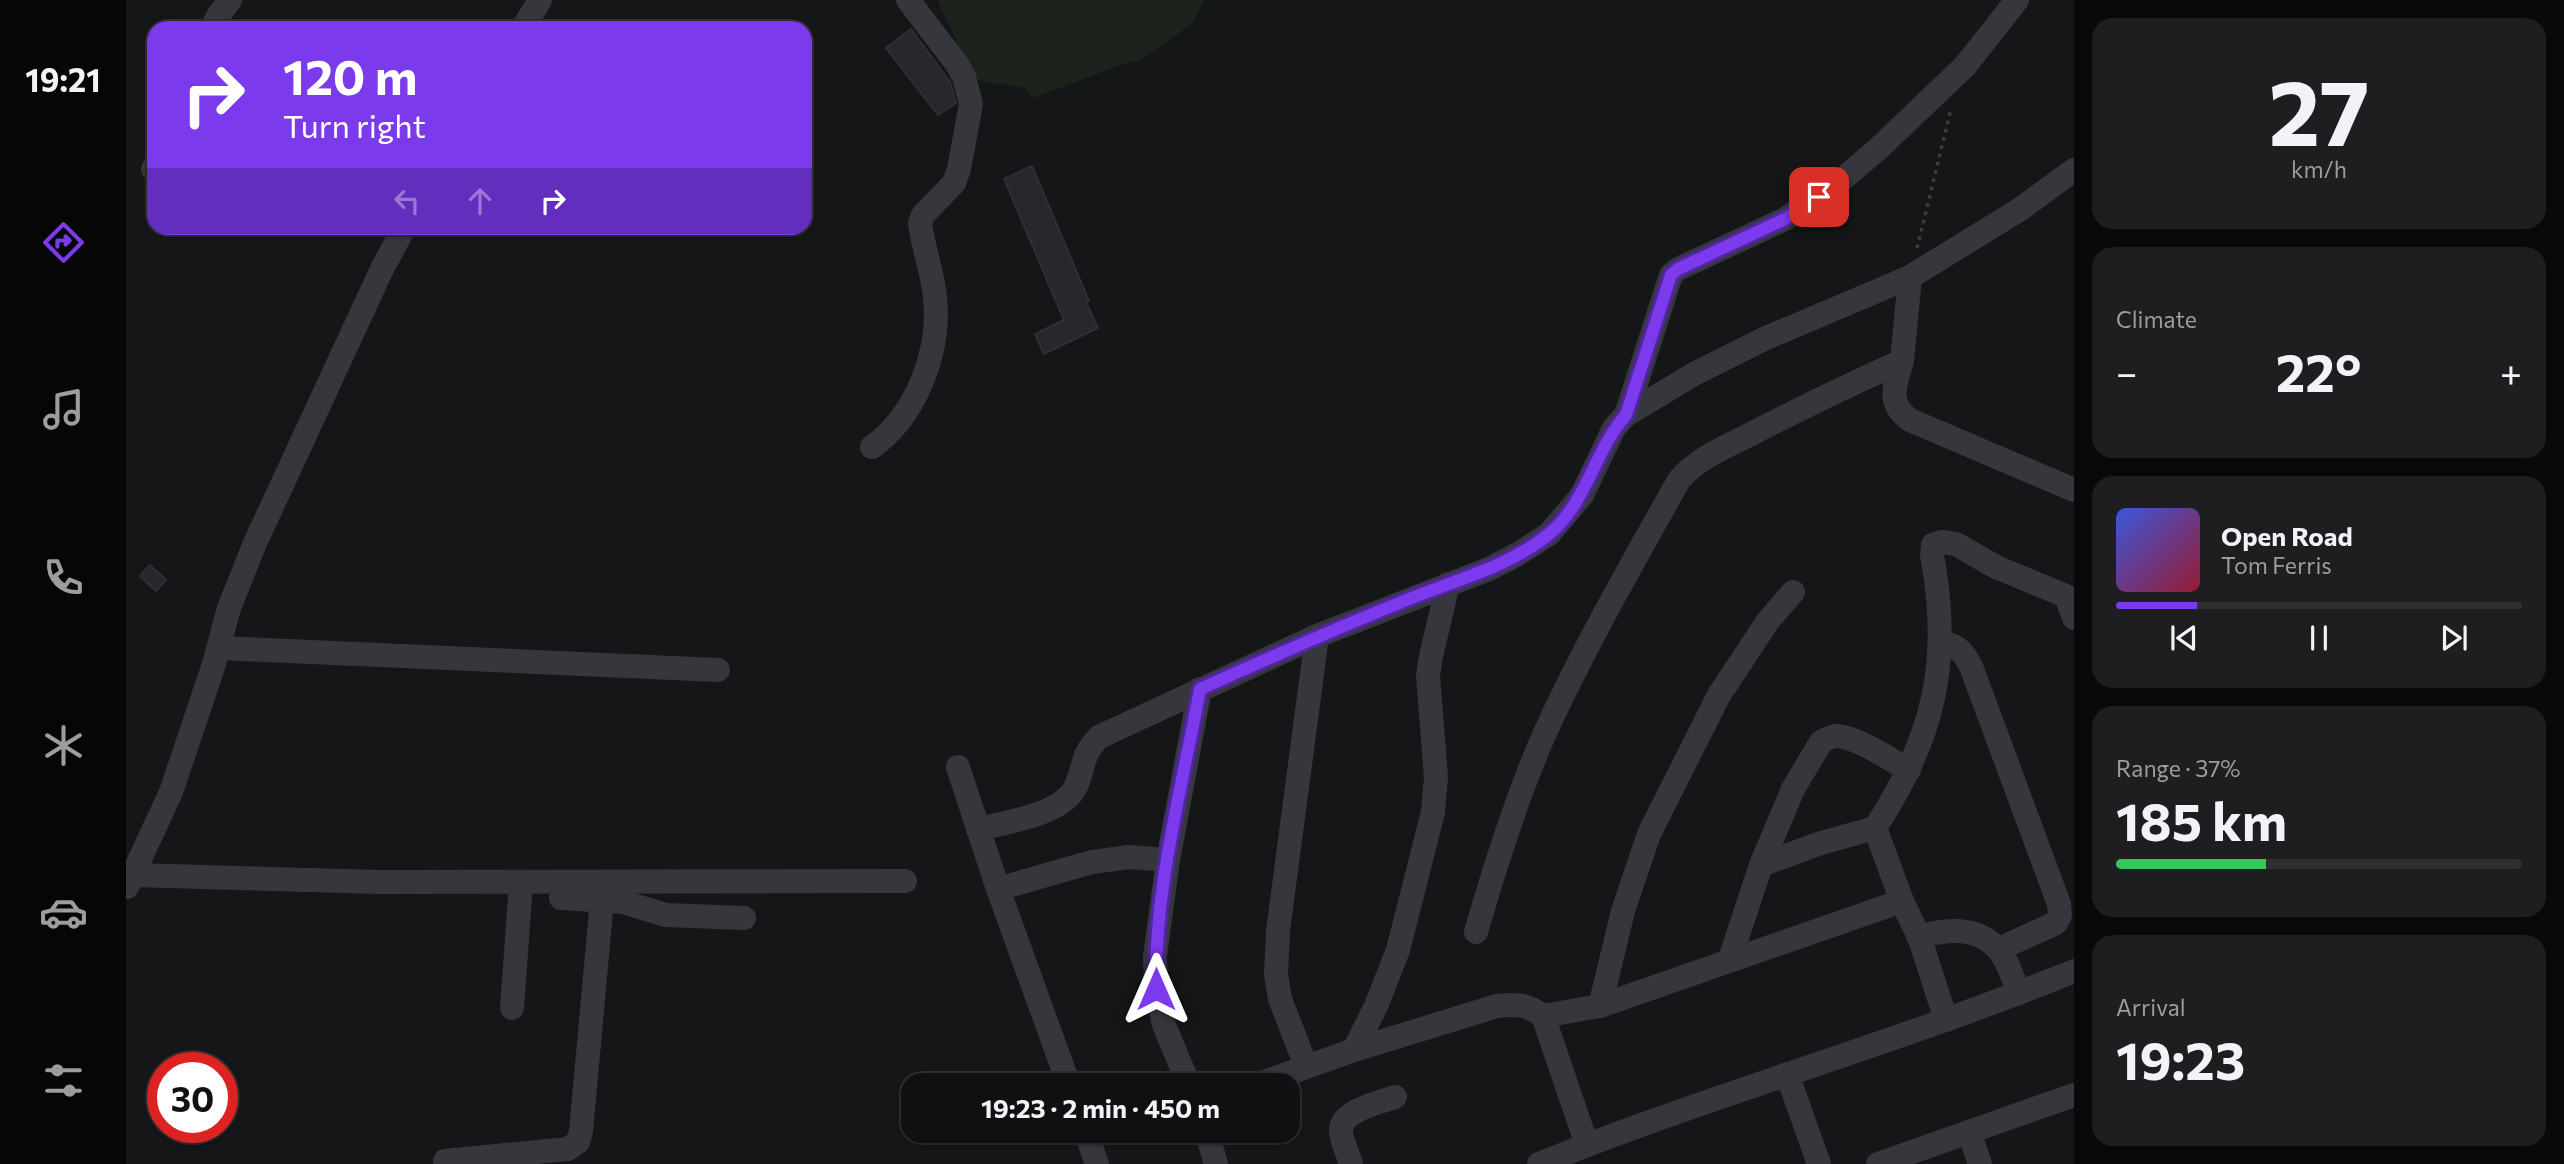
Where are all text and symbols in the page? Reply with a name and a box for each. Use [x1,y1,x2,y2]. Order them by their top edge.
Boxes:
text: 120 m [283,45,417,105]
icon: right [168,49,259,140]
text: 27 [2268,53,2370,165]
text: 19:21 [25,59,101,99]
text: Turn right [283,105,426,145]
text: km/h [2291,155,2347,183]
pin [1789,167,1849,227]
icon: arrive [1800,178,1838,216]
icon: left [388,182,426,220]
icon: ahead [461,182,499,220]
icon: right [534,182,572,220]
icon: directions [39,218,88,267]
text: Climate [2116,305,2197,333]
text: 22° [2276,339,2361,403]
text: − [2116,348,2138,395]
text: + [2500,348,2522,395]
icon: music [39,385,88,434]
text: Open Road [2221,520,2353,551]
text: Tom Ferris [2221,551,2332,579]
icon: phone [39,553,88,602]
icon: previous [2165,619,2203,657]
icon: pause [2300,619,2338,657]
icon: next [2435,619,2473,657]
icon: climate [39,721,88,770]
text: Range · 37% [2116,754,2241,782]
text: 185 km [2116,788,2287,852]
icon: car [39,888,88,937]
position arrow [1119,952,1193,1026]
text: Arrival [2116,993,2186,1021]
text: 19:23 [2116,1027,2245,1091]
speed limit sign: 30 [147,1052,238,1143]
icon: filters [39,1056,88,1105]
text: 19:23 · 2 min · 450 m [981,1092,1220,1123]

